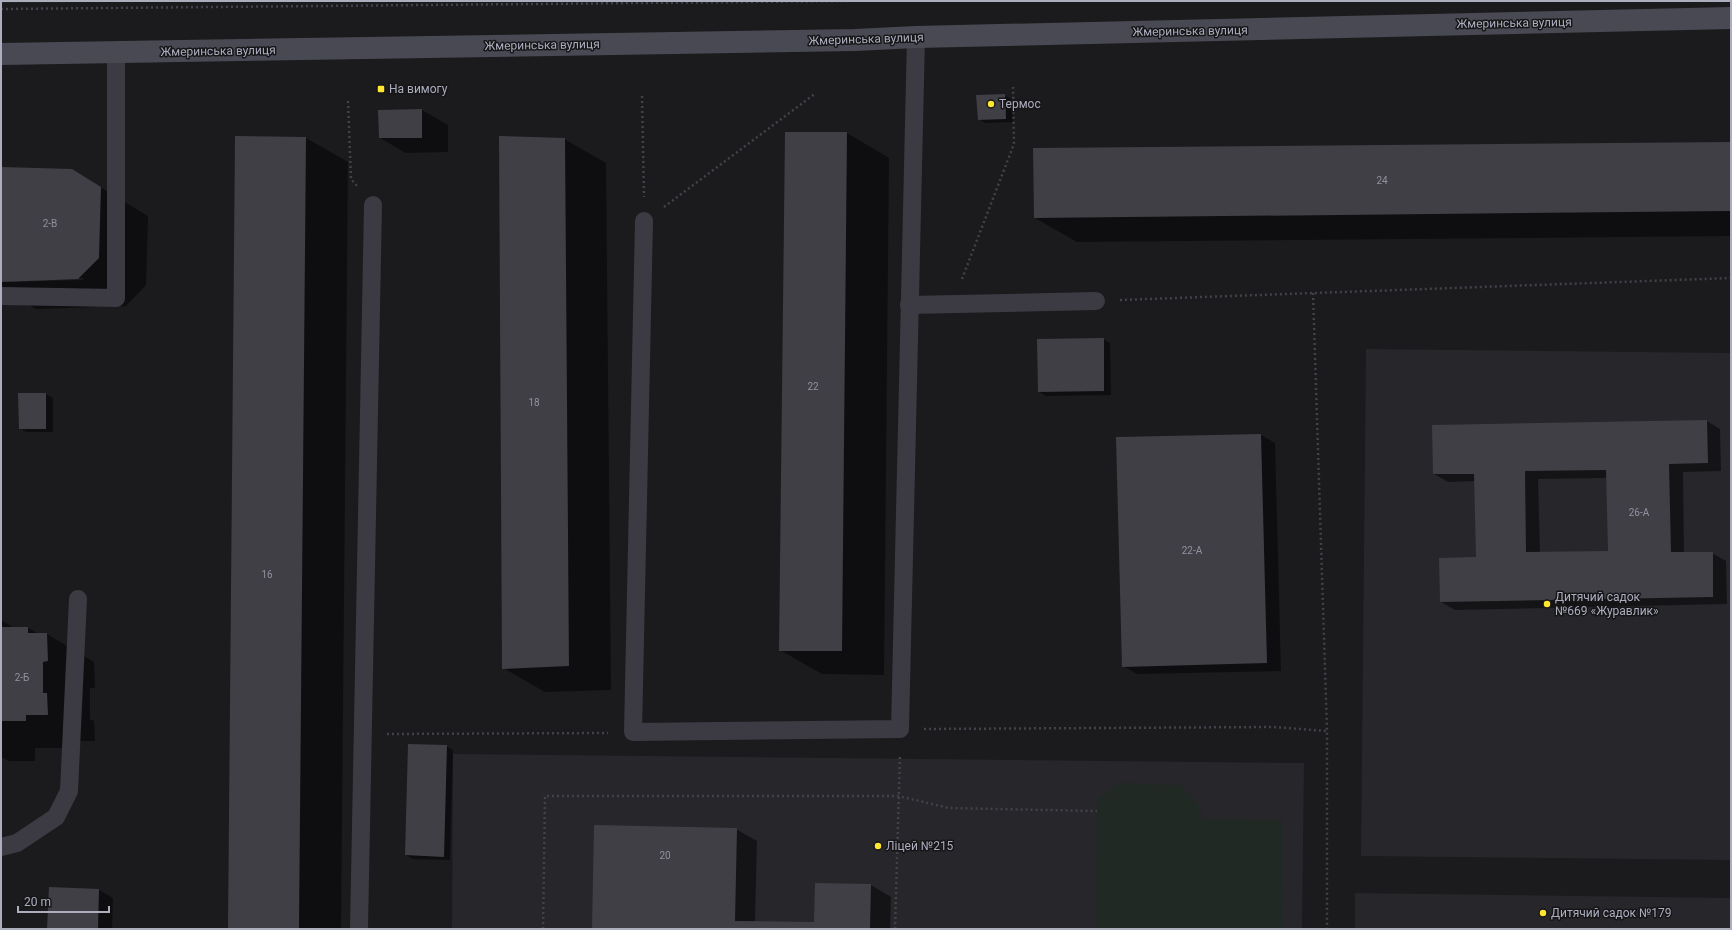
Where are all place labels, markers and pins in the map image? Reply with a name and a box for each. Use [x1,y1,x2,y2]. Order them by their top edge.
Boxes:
place label: На вимогу [389,82,448,96]
marker: На вимогу [376,84,386,94]
place label: Термос [999,97,1041,111]
marker: Термос [986,99,996,109]
place label: Дитячий садок №669 «Журавлик» [1555,590,1659,618]
marker: Дитячий садок №669 «Журавлик» [1542,599,1552,609]
place label: Ліцей №215 [886,839,954,853]
marker: Ліцей №215 [873,841,883,851]
place label: Дитячий садок №179 [1551,906,1672,920]
marker: Дитячий садок №179 [1538,908,1548,918]

